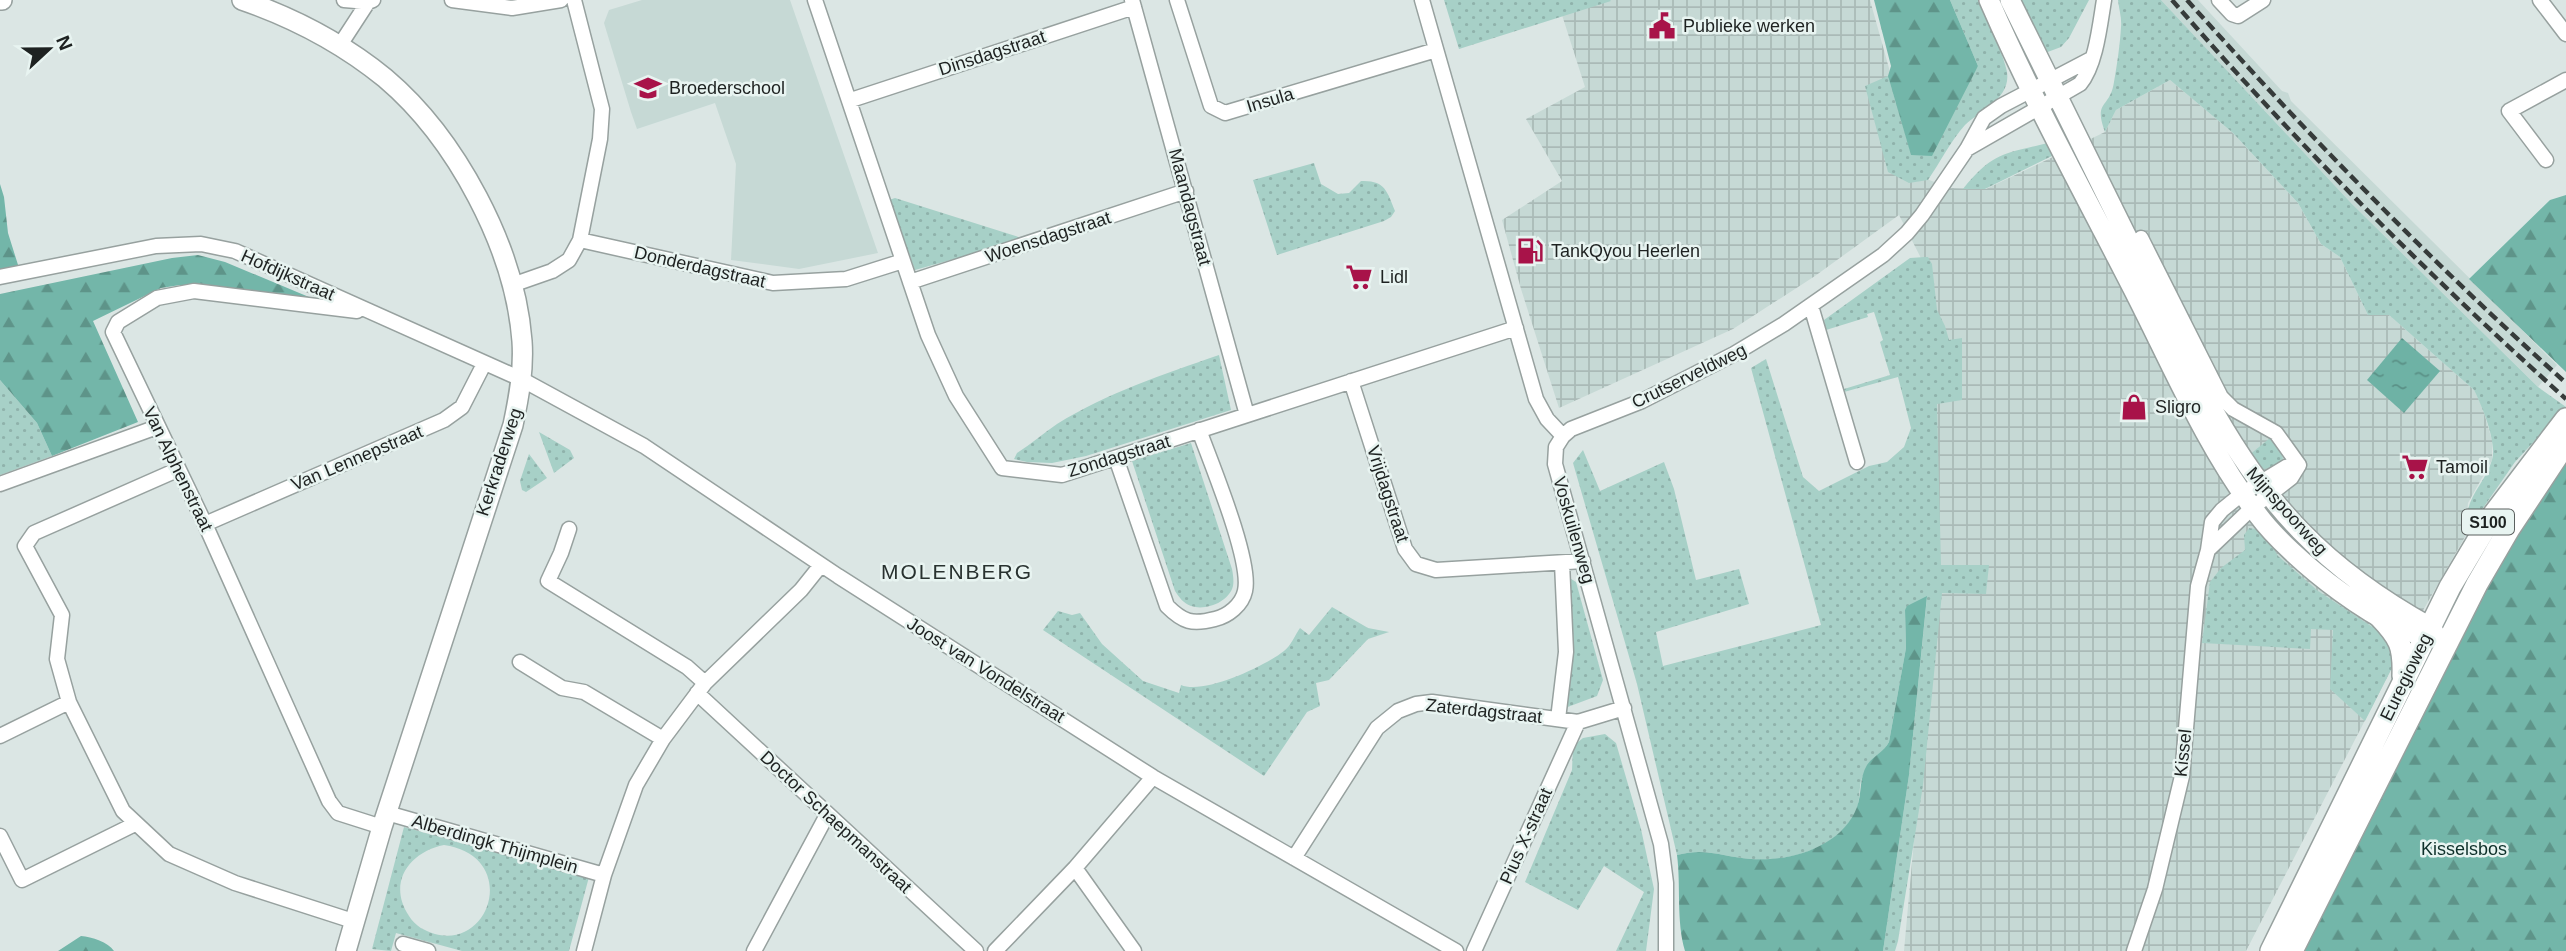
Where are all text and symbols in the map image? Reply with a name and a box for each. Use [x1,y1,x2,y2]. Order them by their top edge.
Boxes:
public building icon: Publieke werken [1647,11,1677,41]
north arrow [14,14,84,84]
place label: Publieke werken [1683,16,1815,36]
street label: Dinsdagstraat [936,26,1048,80]
text: N [52,33,77,53]
school or university icon: Broederschool [633,73,663,103]
place label: Broederschool [669,78,785,98]
street label: Insula [1244,83,1297,117]
street label: Maandagstraat [1165,146,1215,268]
street label: Woensdagstraat [983,207,1113,267]
fuel station icon: TankQyou Heerlen [1515,236,1545,266]
place label: TankQyou Heerlen [1551,241,1700,261]
street label: Donderdagstraat [632,242,768,292]
street label: Hofdijkstraat [238,246,338,304]
supermarket icon: Lidl [1344,262,1374,292]
place label: Lidl [1380,267,1408,287]
street label: Crutserveldweg [1628,340,1750,412]
shop icon: Sligro [2119,392,2149,422]
place label: Sligro [2155,397,2201,417]
street label: Van Alphenstraat [139,404,217,534]
street label: Kerkraderweg [472,406,526,518]
street label: Van Lennepstraat [288,421,426,495]
street label: Zondagstraat [1065,431,1173,481]
street label: Vrijdagstraat [1363,443,1413,545]
supermarket icon: Tamoil [2400,452,2430,482]
place label: Tamoil [2436,457,2488,477]
street label: Mijnspoorweg [2242,463,2332,559]
street label: Voskuilenweg [1549,474,1599,586]
road number: S100 [2462,509,2514,534]
district label: MOLENBERG [881,560,1033,583]
street label: Joost van Vondelstraat [903,613,1069,727]
street label: Euregioweg [2376,630,2436,724]
street label: Zaterdagstraat [1425,695,1543,727]
street label: Kissel [2171,728,2195,778]
street label: Doctor Schaepmanstraat [756,747,916,897]
street label: Pius X-straat [1496,785,1556,887]
street label: Alberdingk Thijmplein [410,811,580,877]
park label: Kisselsbos [2421,839,2507,859]

